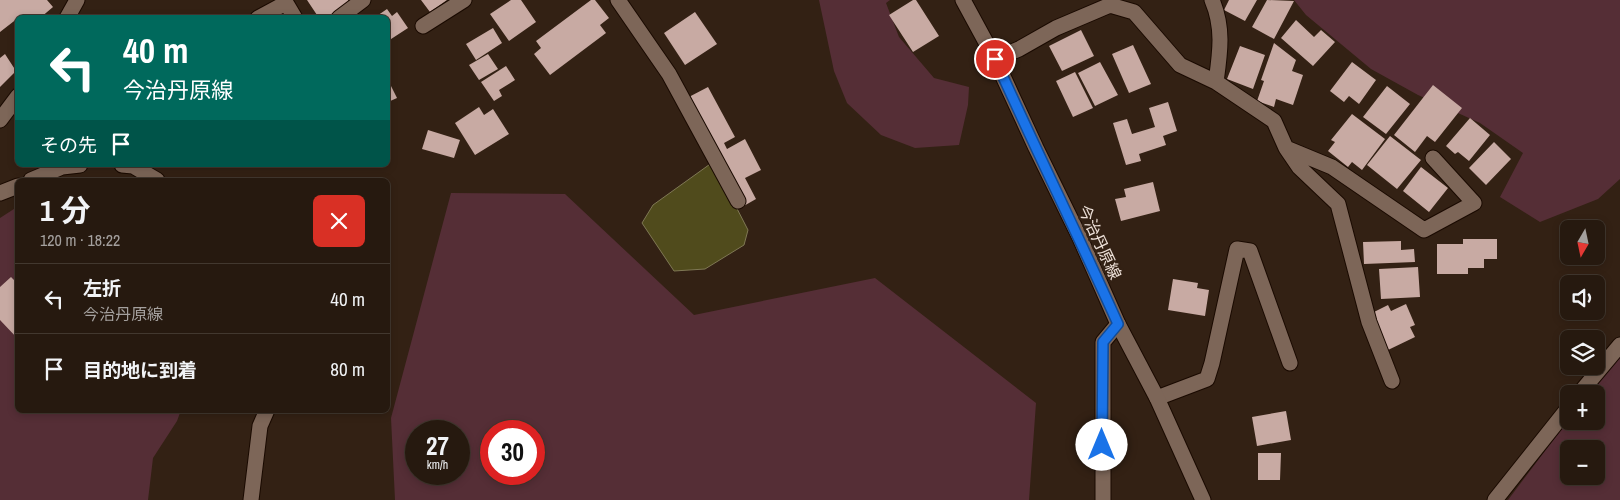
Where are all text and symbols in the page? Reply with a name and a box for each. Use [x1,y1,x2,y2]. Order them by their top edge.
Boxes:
text: 40 m [123,27,188,74]
icon: left [40,35,105,100]
pin [974,38,1016,80]
icon: arrive [981,45,1009,73]
text: 今治丹原線 [123,75,233,105]
icon: arrive [107,130,135,158]
text: その先 [40,132,97,158]
text: 1 分 [40,190,91,230]
button: close [313,195,365,247]
street label: 今治丹原線 [1073,201,1127,283]
north arrow [1560,220,1605,265]
map controls [1560,220,1605,485]
text: 120 m · 18:22 [40,229,120,251]
text: 左折 [83,275,121,301]
button: sound [1560,275,1605,320]
icon: left [40,285,68,313]
text: 40 m [330,286,365,312]
text: 今治丹原線 [83,303,163,325]
button: layers [1560,330,1605,375]
icon: arrive [40,355,68,383]
text: 80 m [330,356,365,382]
text: 目的地に到着 [83,357,197,383]
button: + [1560,385,1605,430]
position arrow [1075,418,1127,470]
speed limit sign: 30 [480,420,545,485]
text: 27 [426,429,449,463]
button: − [1560,440,1605,485]
text: km/h [427,457,448,473]

